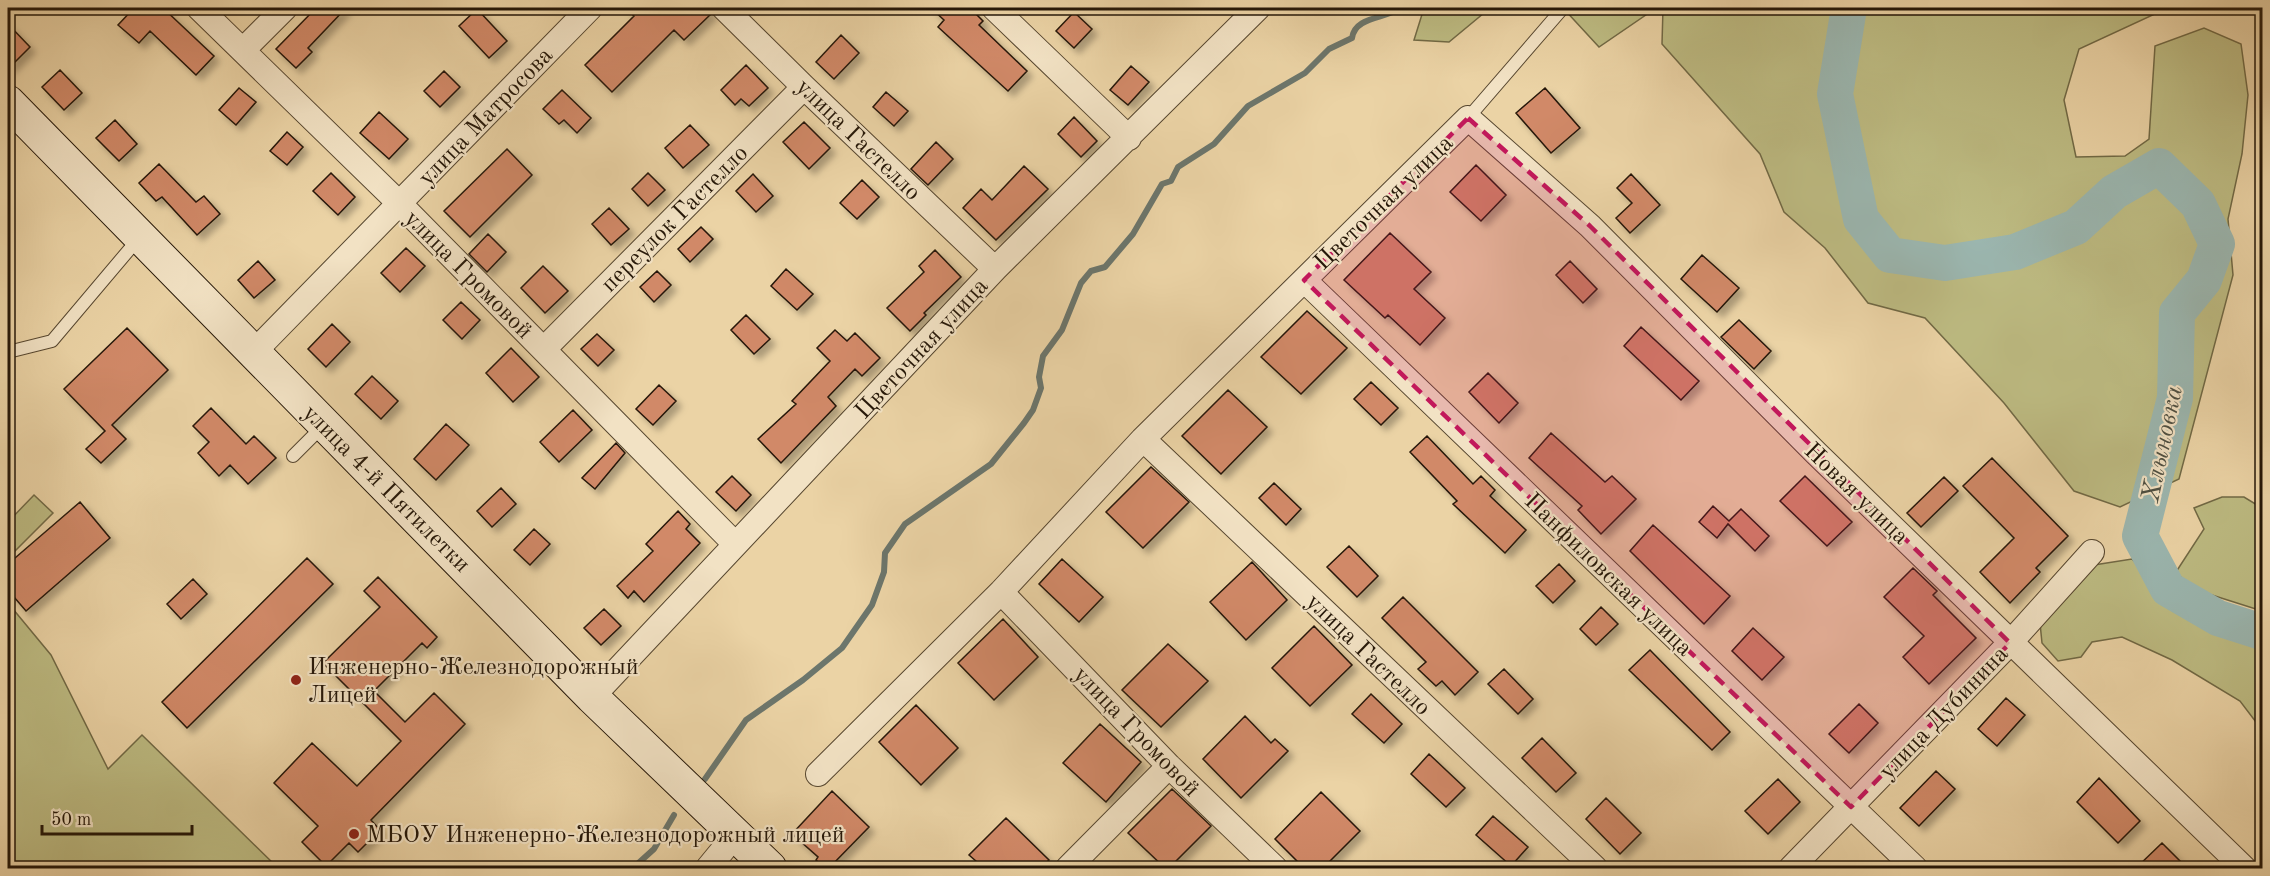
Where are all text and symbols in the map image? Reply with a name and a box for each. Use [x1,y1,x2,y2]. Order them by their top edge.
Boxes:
street label: улица Матросова [415,44,558,191]
street label: улица Гастелло [791,75,925,206]
street label: Цветочная улица [1310,131,1459,275]
street label: переулок Гастелло [597,141,753,297]
street label: улица Громовой [399,207,536,344]
street label: Цветочная улица [851,274,994,424]
water label: Хлыновка [2138,383,2188,505]
street label: улица 4-й Пятилетки [297,401,474,578]
street label: Новая улица [1799,439,1913,550]
street label: Панфиловская улица [1519,489,1696,662]
street label: улица Гастелло [1301,590,1435,721]
street label: улица Дубинина [1875,642,2014,784]
place label: Инженерно-Железнодорожный Лицей [308,656,639,708]
street label: улица Громовой [1068,663,1203,802]
marker: Инженерно-Железнодорожный Лицей [289,673,303,687]
scale bar [42,798,192,836]
text: 50 m [51,811,91,829]
place label: МБОУ Инженерно-Железнодорожный лицей [366,824,845,848]
marker: МБОУ Инженерно-Железнодорожный лицей [347,827,361,841]

